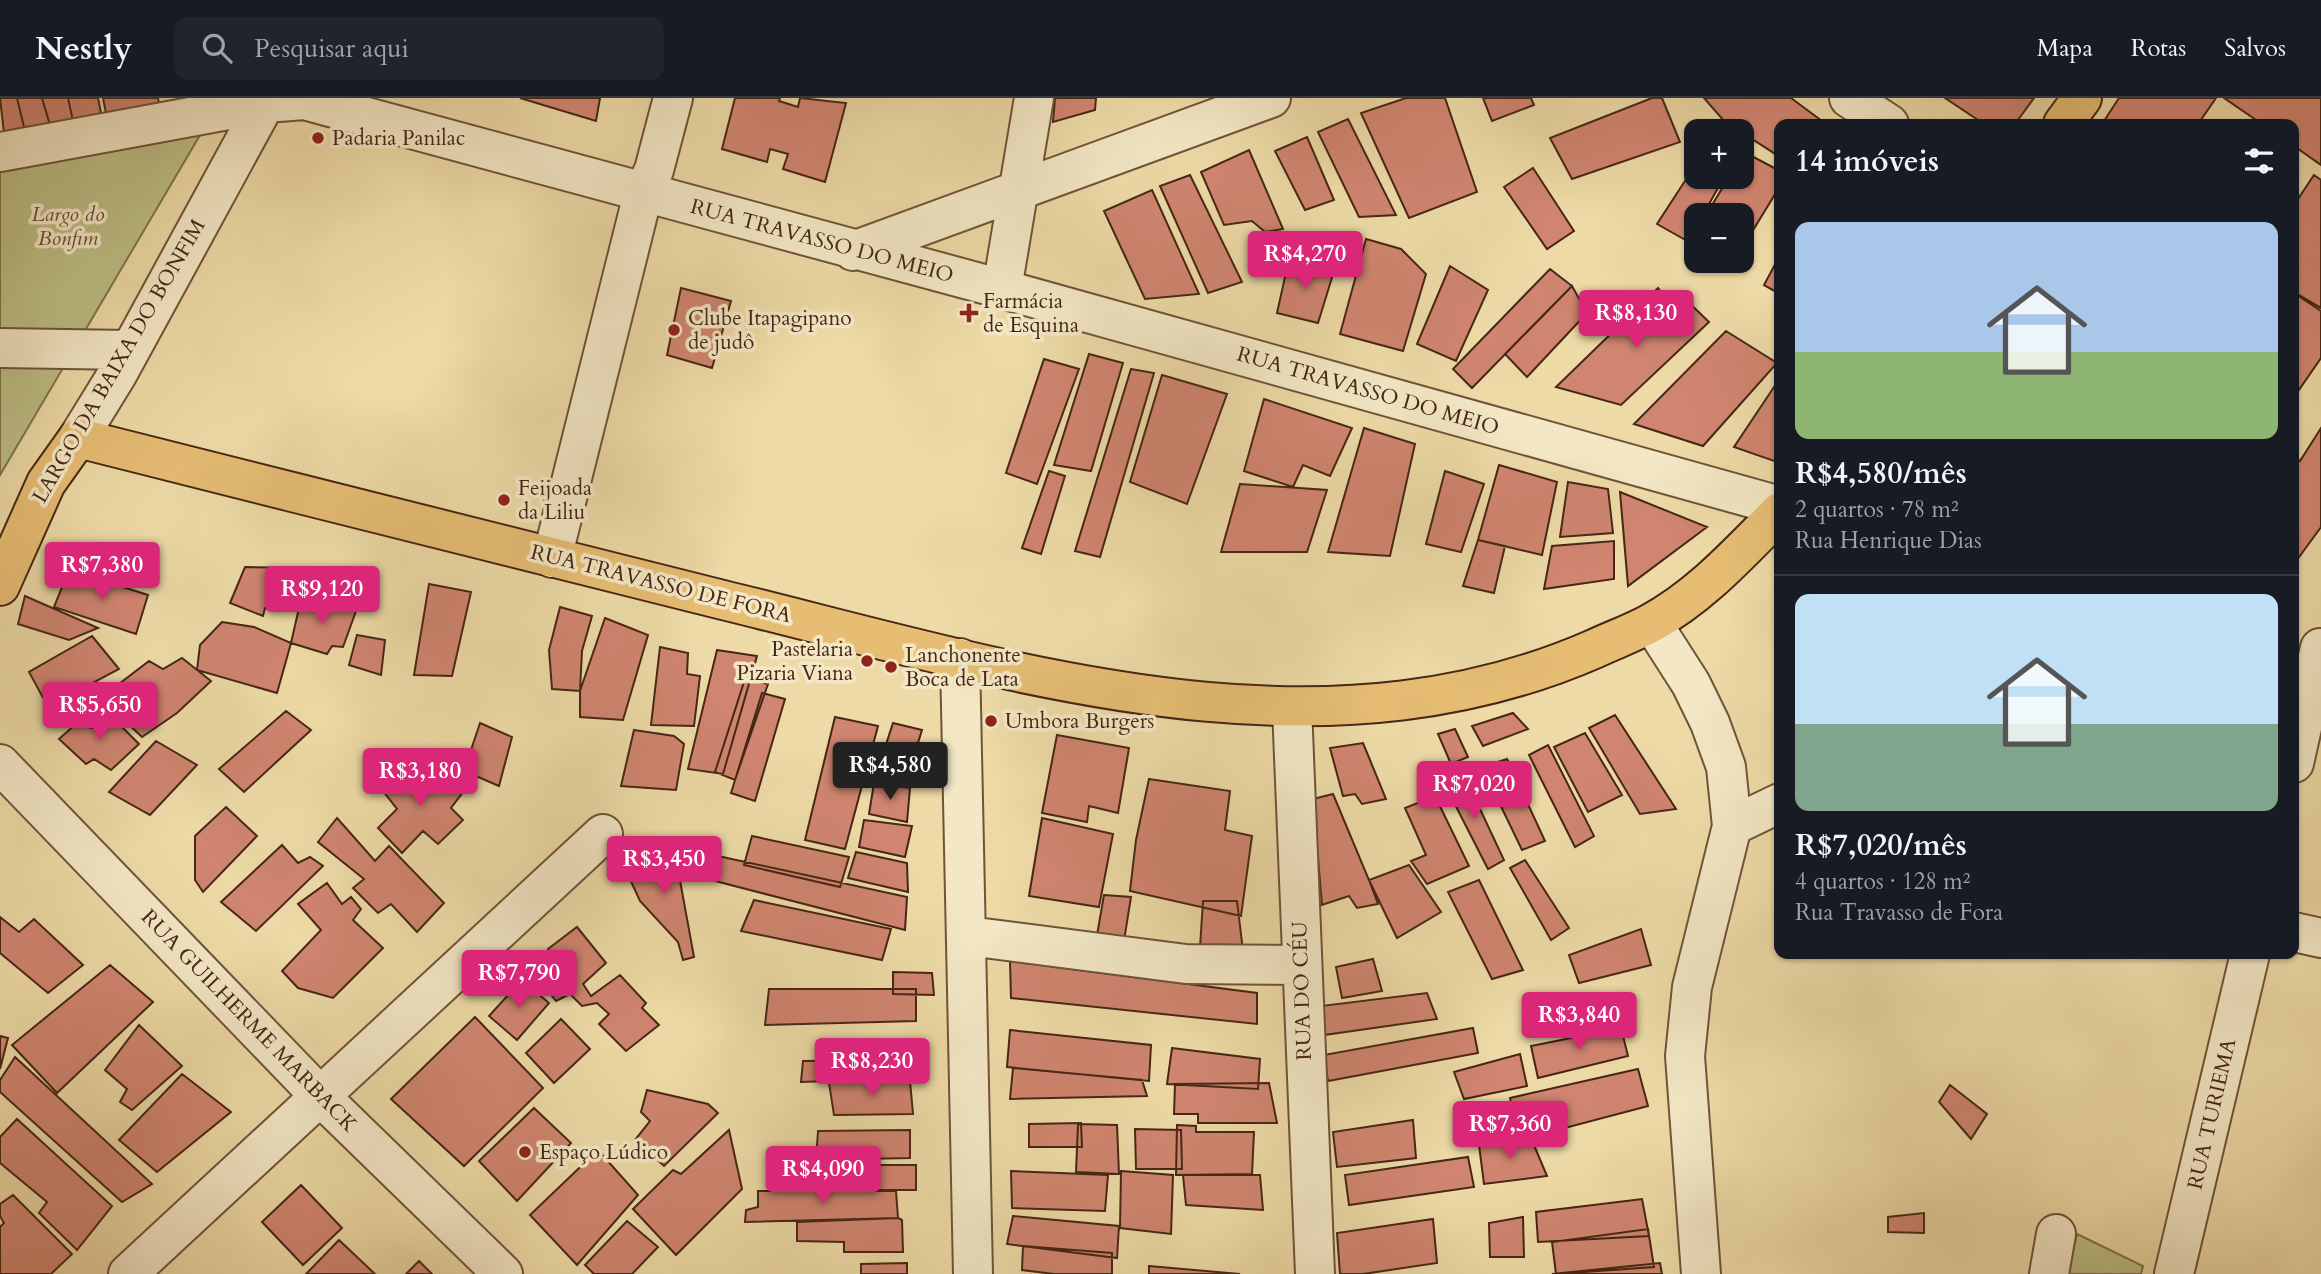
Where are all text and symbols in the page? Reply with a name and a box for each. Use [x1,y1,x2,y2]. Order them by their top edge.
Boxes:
search box [174,17,664,80]
text: Nestly [35,26,132,71]
icon: search [198,29,236,67]
text: Pesquisar aqui [254,31,409,66]
text: Mapa [2037,32,2093,65]
text: Rotas [2131,32,2186,65]
text: Salvos [2224,32,2286,65]
map controls [1684,119,1754,273]
button: + [1684,119,1754,189]
place label: Padaria Panilac [332,124,465,153]
marker: Padaria Panilac [310,130,326,146]
text: 14 imóveis [1795,141,1939,182]
icon: filters [2240,142,2278,180]
street label: RUA TRAVASSO DO MEIO [687,192,957,290]
park label: Largo do Bonfim [32,200,105,253]
button: − [1684,203,1754,273]
street label: LARGO DA BAIXA DO BONFIM [25,213,213,508]
pin: R$4,270 [1240,232,1370,291]
text: R$4,270 [1264,238,1346,269]
icon: home [1974,267,2100,393]
place label: Farmácia de Esquina [983,287,1079,340]
pin: R$8,130 [1571,290,1701,350]
text: R$8,130 [1595,297,1677,328]
place label: Clube Itapagipano de judô [688,304,852,357]
marker: Farmácia de Esquina [961,305,977,321]
marker: Clube Itapagipano de judô [666,322,682,338]
street label: RUA TRAVASSO DO MEIO [1234,340,1502,442]
text: R$4,580/mês [1795,453,1967,494]
place label: Feijoada da Liliu [518,474,592,527]
marker: Feijoada da Liliu [496,492,512,508]
text: 2 quartos · 78 m² [1795,494,1959,525]
text: Rua Henrique Dias [1795,525,1982,556]
street label: RUA TRAVASSO DE FORA [528,538,794,630]
pin: R$7,380 [37,542,167,602]
text: R$7,380 [61,549,143,580]
pin: R$9,120 [257,566,387,626]
text: R$9,120 [281,573,363,604]
place label: Pastelaria Pizaria Viana [737,635,853,688]
icon: home [1974,639,2100,765]
place label: Lanchonente Boca de Lata [905,641,1021,694]
marker: Pastelaria Pizaria Viana [859,653,875,669]
marker: Lanchonente Boca de Lata [883,659,899,675]
pin: R$5,650 [35,682,165,742]
text: R$5,650 [59,689,141,720]
place label: Umbora Burgers [1005,707,1154,736]
marker: Umbora Burgers [983,713,999,729]
pin: R$4,580 [825,742,955,802]
pin: R$3,180 [355,748,485,808]
text: R$4,580 [849,749,931,780]
text: R$3,180 [379,755,461,786]
pin: R$7,020 [1409,762,1539,821]
text: R$7,020 [1433,768,1515,799]
text: R$7,020/mês [1795,825,1967,866]
pin: R$3,450 [599,836,729,896]
text: R$3,450 [623,843,705,874]
text: 4 quartos · 128 m² [1795,866,1970,897]
text: Rua Travasso de Fora [1795,897,2003,928]
street label: RUA GUILHERME MARBACK [135,903,364,1139]
street label: RUA DO CÉU [1285,921,1319,1061]
pin: R$7,790 [454,950,584,1010]
text: R$7,790 [478,957,560,988]
pin: R$3,840 [1514,992,1644,1052]
text: R$3,840 [1538,999,1620,1030]
street label: RUA TURIEMA [2181,1036,2243,1192]
pin: R$8,230 [807,1038,937,1098]
text: R$8,230 [831,1045,913,1076]
pin: R$7,360 [1445,1102,1575,1161]
text: R$7,360 [1469,1108,1551,1139]
place label: Espaço Lúdico [539,1138,668,1167]
marker: Espaço Lúdico [517,1144,533,1160]
pin: R$4,090 [758,1146,888,1206]
text: R$4,090 [782,1153,864,1184]

